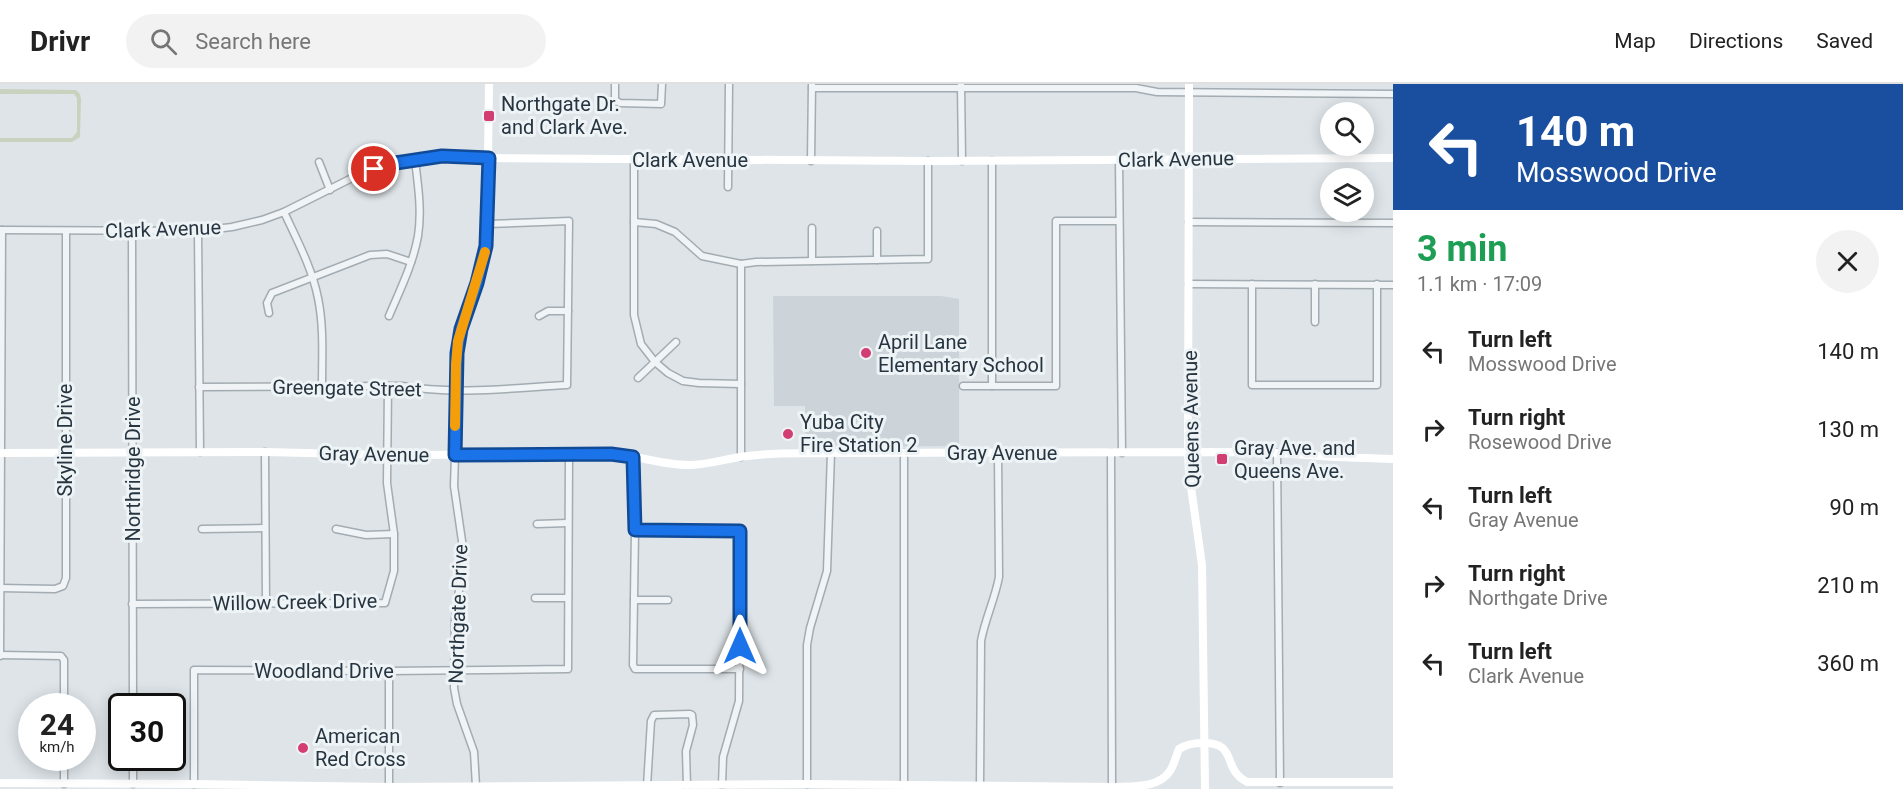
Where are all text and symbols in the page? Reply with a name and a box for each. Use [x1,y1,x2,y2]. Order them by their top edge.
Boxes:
search box [126,14,546,68]
text: Drivr [30,25,90,58]
icon: search [147,25,180,58]
text: Search here [195,29,311,54]
text: Map [1614,29,1656,53]
text: Directions [1689,29,1783,53]
text: Saved [1816,29,1873,53]
place label: Northgate Dr. and Clark Ave. [501,92,628,139]
map controls [1320,102,1374,222]
button: search [1320,102,1374,156]
text: 140 m [1516,107,1635,156]
icon: left [1417,108,1495,186]
marker: Northgate Dr. and Clark Ave. [482,109,496,123]
pin [348,143,399,194]
street label: Clark Avenue [1118,146,1234,172]
street label: Clark Avenue [632,148,748,172]
icon: arrive [357,152,390,185]
text: Mosswood Drive [1516,157,1717,189]
button: layers [1320,168,1374,222]
street label: Clark Avenue [105,215,221,243]
text: 3 min [1417,228,1508,270]
button: close [1816,230,1879,293]
text: 1.1 km · 17:09 [1417,272,1542,296]
text: Turn left [1468,327,1552,352]
place label: April Lane Elementary School [878,330,1044,377]
icon: left [1417,335,1450,368]
text: 140 m [1817,339,1879,364]
marker: April Lane Elementary School [859,346,873,360]
street label: Queens Avenue [1178,350,1204,488]
text: Mosswood Drive [1468,352,1617,376]
street label: Greengate Street [272,375,422,401]
street label: Skyline Drive [53,384,77,496]
street label: Northridge Drive [121,396,145,542]
text: Turn right [1468,405,1565,430]
place label: Yuba City Fire Station 2 [800,410,917,457]
icon: right [1417,413,1450,446]
text: 130 m [1817,417,1879,442]
marker: Yuba City Fire Station 2 [781,427,795,441]
text: Rosewood Drive [1468,430,1612,454]
place label: Gray Ave. and Queens Ave. [1234,436,1355,483]
street label: Gray Avenue [319,441,429,467]
street label: Gray Avenue [947,441,1057,465]
marker: Gray Ave. and Queens Ave. [1215,452,1229,466]
text: Turn left [1468,483,1552,508]
icon: left [1417,491,1450,524]
text: 90 m [1830,495,1879,520]
text: Gray Avenue [1468,508,1579,532]
street label: Northgate Drive [444,544,472,684]
text: Turn right [1468,561,1565,586]
icon: right [1417,569,1450,602]
text: 210 m [1817,573,1879,598]
text: Northgate Drive [1468,586,1608,610]
street label: Willow Creek Drive [213,589,377,615]
position arrow [708,614,772,678]
text: Turn left [1468,639,1552,664]
icon: left [1417,647,1450,680]
text: 360 m [1817,651,1879,676]
street label: Woodland Drive [254,659,394,683]
text: Clark Avenue [1468,664,1584,688]
speed limit sign: 30 [108,693,186,771]
text: 24 [40,707,74,742]
place label: American Red Cross [315,724,406,771]
text: km/h [39,738,75,756]
marker: American Red Cross [296,741,310,755]

